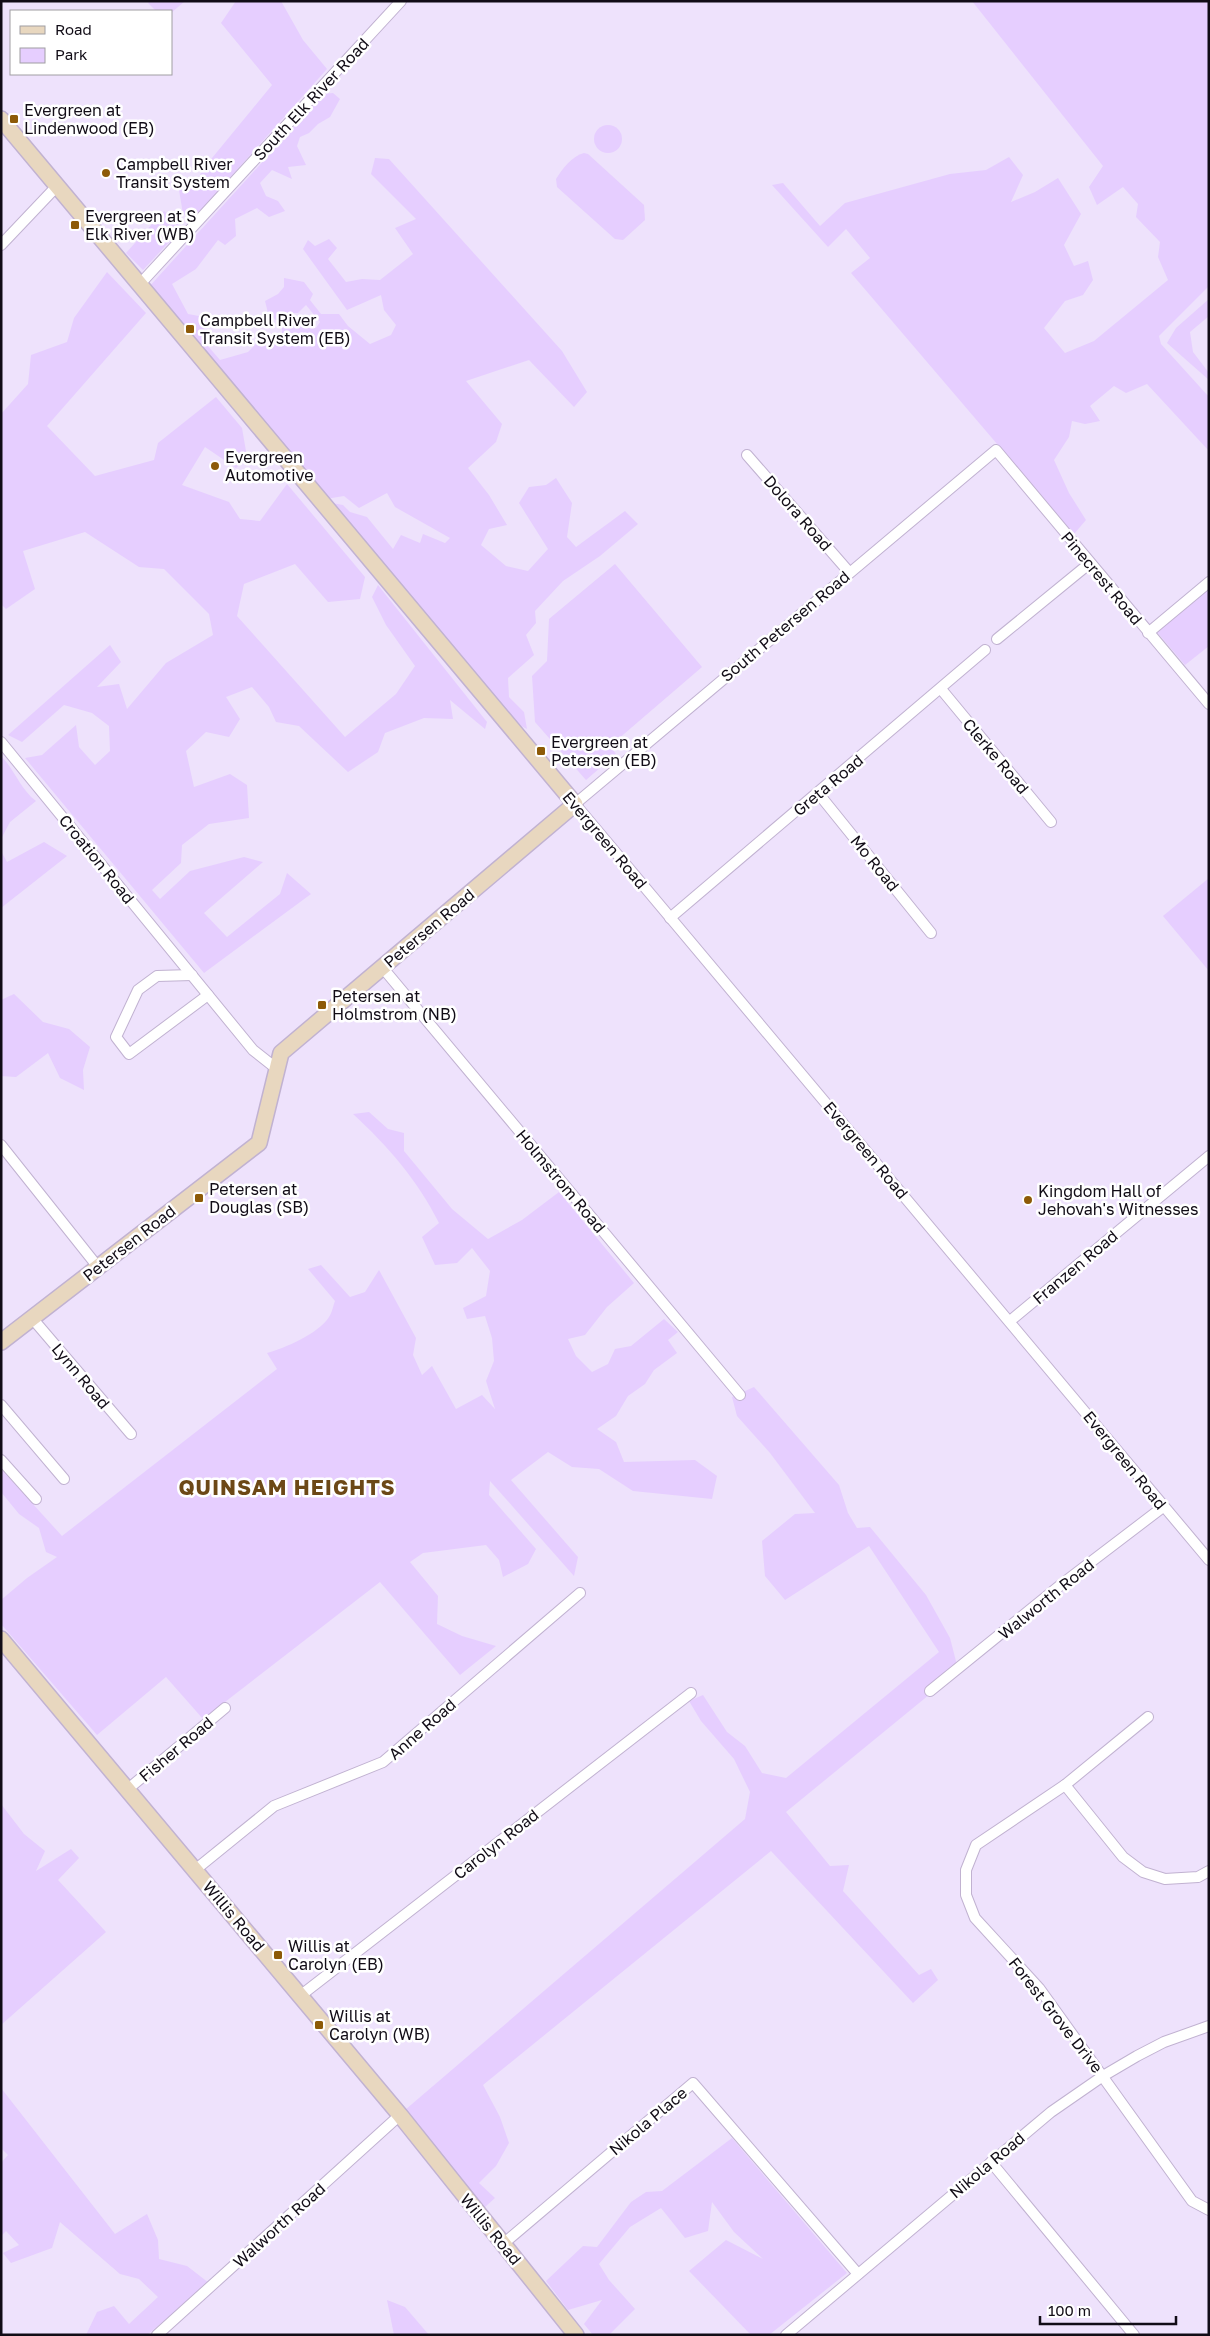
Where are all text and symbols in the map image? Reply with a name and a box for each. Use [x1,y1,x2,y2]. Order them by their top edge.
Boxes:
legend [10,10,172,75]
text: Road [55,20,92,38]
street label: South Elk River Road [249,34,373,164]
text: Park [55,45,88,63]
place label: Evergreen at Lindenwood (EB) [24,100,155,138]
marker: Evergreen at Lindenwood (EB) [8,113,20,125]
place label: Campbell River Transit System [116,154,233,192]
marker: Campbell River Transit System [100,167,112,179]
place label: Evergreen at S Elk River (WB) [85,206,196,244]
marker: Evergreen at S Elk River (WB) [69,219,81,231]
place label: Campbell River Transit System (EB) [200,310,351,348]
marker: Campbell River Transit System (EB) [184,323,196,335]
place label: Evergreen Automotive [225,447,313,485]
marker: Evergreen Automotive [209,460,221,472]
street label: Dolora Road [760,471,836,555]
street label: Pinecrest Road [1057,527,1147,629]
street label: South Petersen Road [716,566,854,686]
street label: Clerke Road [959,714,1033,798]
place label: Evergreen at Petersen (EB) [551,732,657,770]
marker: Evergreen at Petersen (EB) [535,745,547,757]
street label: Greta Road [789,750,867,820]
street label: Evergreen Road [558,787,652,893]
street label: Croation Road [55,810,139,908]
street label: Mo Road [846,831,904,895]
street label: Petersen Road [380,884,478,972]
place label: Petersen at Holmstrom (NB) [332,986,457,1024]
marker: Petersen at Holmstrom (NB) [316,999,328,1011]
street label: Evergreen Road [819,1097,913,1203]
street label: Holmstrom Road [512,1125,610,1237]
place label: Petersen at Douglas (SB) [209,1179,309,1217]
place label: Kingdom Hall of Jehovah's Witnesses [1038,1181,1198,1219]
marker: Petersen at Douglas (SB) [193,1192,205,1204]
marker: Kingdom Hall of Jehovah's Witnesses [1022,1194,1034,1206]
street label: Petersen Road [79,1201,179,1285]
street label: Franzen Road [1028,1226,1122,1308]
street label: Lynn Road [48,1339,114,1413]
street label: Evergreen Road [1079,1407,1171,1513]
district label: QUINSAM HEIGHTS [178,1474,396,1500]
street label: Walworth Road [994,1554,1098,1644]
street label: Anne Road [384,1694,460,1764]
street label: Fisher Road [135,1712,217,1786]
street label: Carolyn Road [449,1805,543,1883]
street label: Willis Road [199,1877,269,1955]
place label: Willis at Carolyn (EB) [288,1936,384,1974]
marker: Willis at Carolyn (EB) [272,1949,284,1961]
street label: Forest Grove Drive [1005,1953,1107,2077]
place label: Willis at Carolyn (WB) [329,2006,430,2044]
marker: Willis at Carolyn (WB) [313,2019,325,2031]
street label: Nikola Place [605,2083,691,2159]
street label: Nikola Road [945,2128,1029,2202]
street label: Walworth Road [229,2178,329,2272]
street label: Willis Road [456,2189,526,2269]
scale bar [1040,2294,1176,2326]
text: 100 m [1048,2301,1091,2319]

